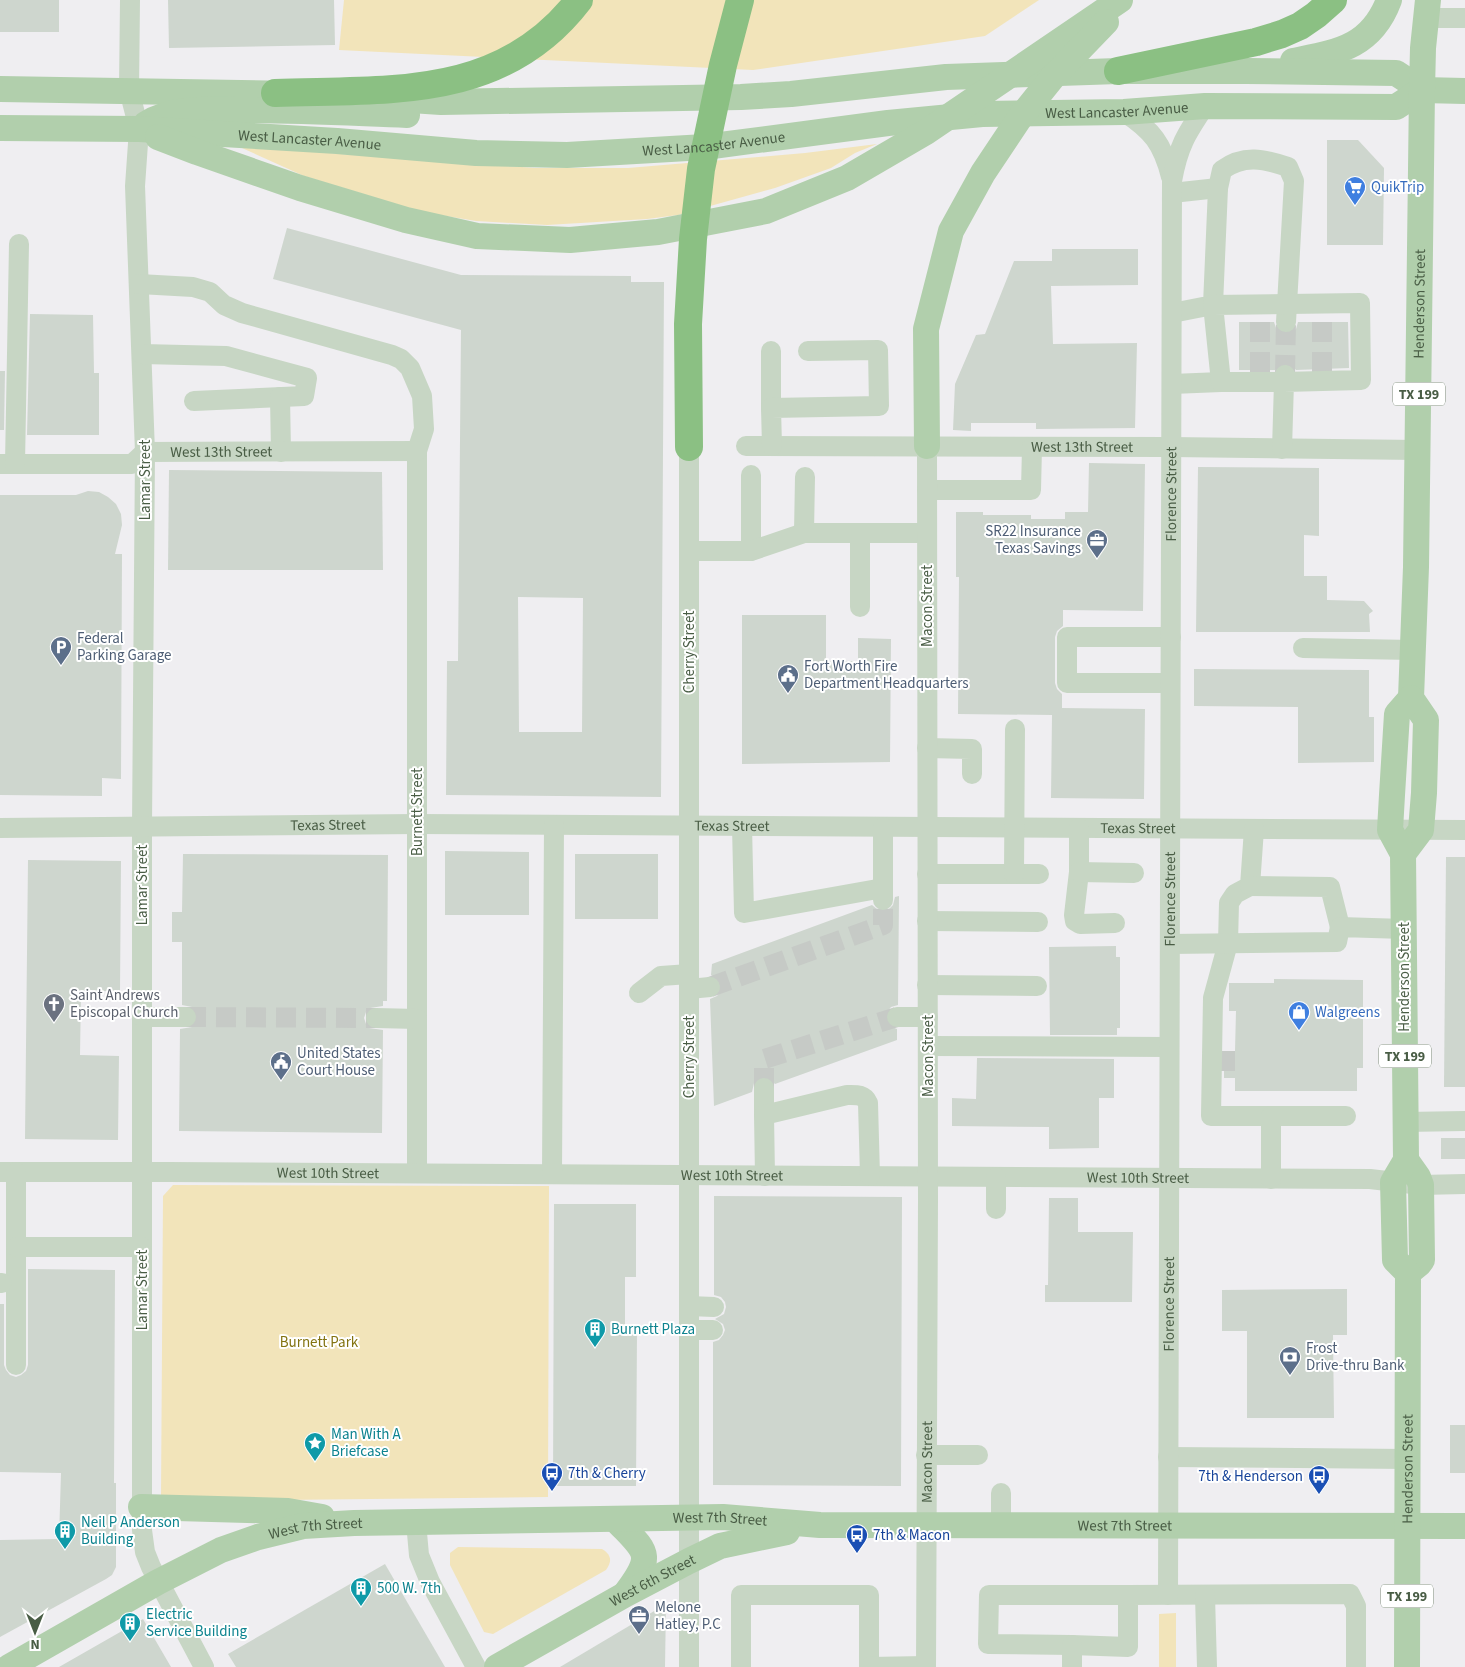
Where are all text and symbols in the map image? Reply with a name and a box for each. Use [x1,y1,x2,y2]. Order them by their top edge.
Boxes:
street label: West Lancaster Avenue [1045,97,1189,124]
street label: West Lancaster Avenue [237,125,382,156]
street label: West Lancaster Avenue [642,127,786,162]
supermarket icon: QuikTrip [1343,175,1367,206]
place label: QuikTrip [1371,177,1424,198]
street label: Henderson Street [1409,249,1431,359]
road number: TX 199 [1393,382,1445,406]
street label: West 13th Street [1031,437,1133,458]
street label: Lamar Street [135,440,156,520]
street label: West 13th Street [170,442,272,463]
street label: Florence Street [1161,447,1182,541]
place label: SR22 Insurance Texas Savings [985,521,1081,559]
office icon: SR22 Insurance Texas Savings [1085,528,1109,559]
street label: Macon Street [917,565,938,647]
street label: Cherry Street [679,611,700,693]
place label: Federal Parking Garage [77,628,172,666]
parking icon: Federal Parking Garage [49,635,73,666]
place label: Fort Worth Fire Department Headquarters [804,656,969,694]
public building icon: Fort Worth Fire Department Headquarters [776,663,800,694]
street label: Burnett Street [407,768,428,856]
street label: Texas Street [290,814,366,836]
street label: Texas Street [694,816,770,837]
street label: Texas Street [1100,818,1176,839]
street label: Lamar Street [132,845,153,925]
street label: Florence Street [1160,852,1181,946]
street label: Henderson Street [1394,922,1415,1032]
place label: Saint Andrews Episcopal Church [70,985,178,1023]
church icon: Saint Andrews Episcopal Church [42,992,66,1023]
shop icon: Walgreens [1287,1000,1311,1031]
place label: Walgreens [1315,1002,1380,1023]
street label: Macon Street [918,1015,939,1097]
street label: Cherry Street [679,1016,700,1098]
place label: United States Court House [297,1043,381,1081]
road number: TX 199 [1379,1044,1431,1068]
public building icon: United States Court House [269,1050,293,1081]
street label: West 10th Street [277,1163,379,1184]
street label: West 10th Street [681,1165,783,1187]
street label: West 10th Street [1087,1167,1189,1189]
street label: Lamar Street [132,1250,153,1330]
street label: Florence Street [1159,1257,1180,1351]
building icon: Burnett Plaza [583,1317,607,1348]
place label: Burnett Plaza [611,1319,695,1340]
park label: Burnett Park [280,1332,359,1353]
place label: Frost Drive-thru Bank [1306,1338,1405,1376]
bank icon: Frost Drive-thru Bank [1278,1345,1302,1376]
street label: Henderson Street [1397,1414,1419,1524]
street label: Macon Street [917,1421,938,1503]
place label: Man With A Briefcase [331,1424,401,1462]
place icon: Man With A Briefcase [303,1431,327,1462]
bus stop icon: 7th & Cherry [540,1461,564,1492]
place label: 7th & Cherry [568,1463,646,1484]
bus stop icon: 7th & Henderson [1307,1464,1331,1495]
place label: 7th & Henderson [1198,1466,1303,1487]
street label: West 7th Street [673,1507,768,1532]
place label: Neil P Anderson Building [81,1512,180,1550]
street label: West 7th Street [267,1513,363,1545]
street label: West 7th Street [1077,1515,1172,1537]
building icon: Neil P Anderson Building [53,1519,77,1550]
bus stop icon: 7th & Macon [845,1523,869,1554]
place label: 7th & Macon [873,1525,950,1546]
street label: West 6th Street [606,1549,699,1612]
building icon: 500 W. 7th [349,1576,373,1607]
place label: 500 W. 7th [377,1578,441,1599]
road number: TX 199 [1381,1584,1433,1608]
place label: Melone Hatley, P.C [655,1597,721,1635]
place label: Electric Service Building [146,1604,247,1642]
office icon: Melone Hatley, P.C [627,1604,651,1635]
north arrow [10,1607,60,1657]
building icon: Electric Service Building [118,1611,142,1642]
text: N [30,1634,40,1654]

